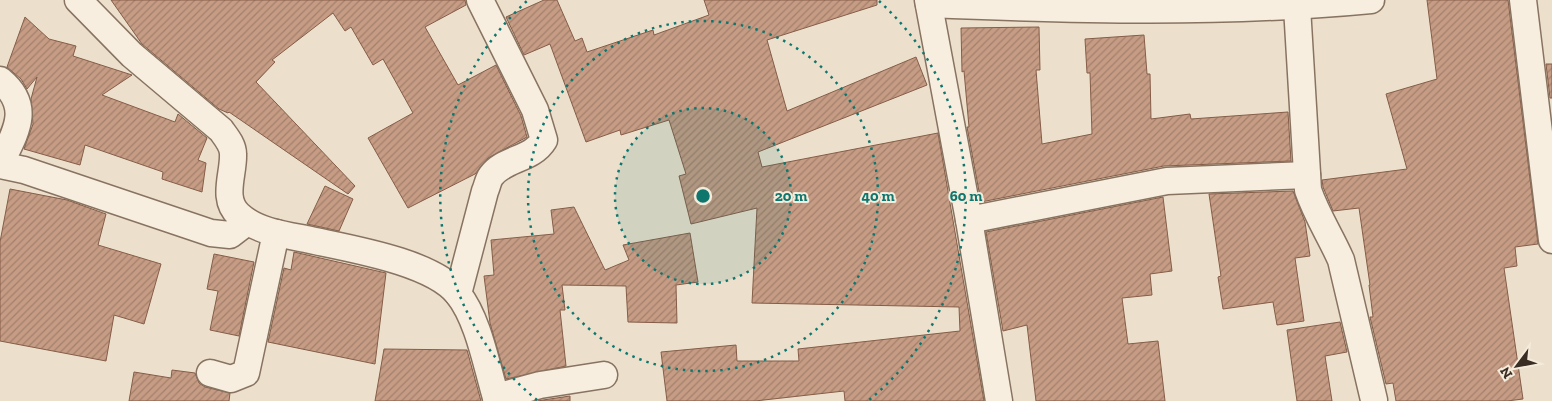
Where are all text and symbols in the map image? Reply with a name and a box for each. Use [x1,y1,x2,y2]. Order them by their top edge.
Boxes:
centre of rings [694,187,712,205]
text: 20 m [775,187,807,205]
text: 40 m [861,187,895,205]
text: 60 m [950,187,982,205]
north arrow [1492,341,1542,391]
text: N [1496,363,1516,382]

